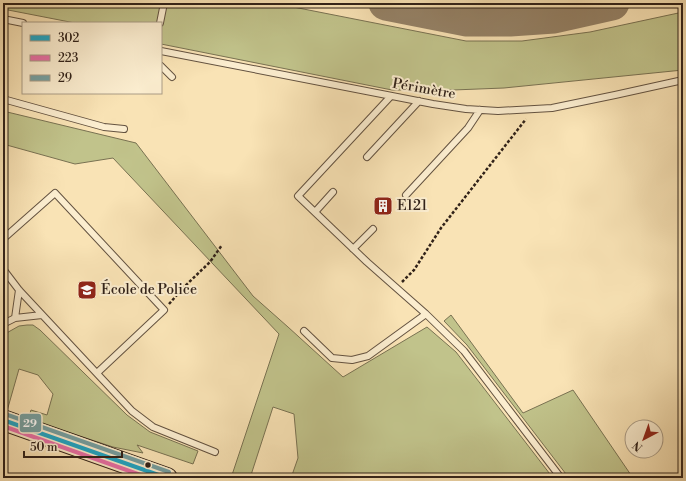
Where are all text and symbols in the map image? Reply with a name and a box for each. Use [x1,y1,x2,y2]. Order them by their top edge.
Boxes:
legend [22,22,162,94]
text: 302 [58,31,79,46]
text: 223 [58,51,79,66]
text: 29 [58,71,72,86]
street label: Périmètre [391,75,457,103]
building icon: E121 [372,195,394,217]
place label: E121 [397,197,427,215]
school or university icon: École de Police [76,279,98,301]
place label: École de Police [101,279,197,299]
line badge: 29 [19,413,42,433]
text: 29 [23,417,37,431]
north arrow [624,419,664,459]
scale bar [24,433,122,459]
text: N [630,437,646,454]
text: 50 m [30,440,58,455]
unlabelled marker [143,460,153,470]

